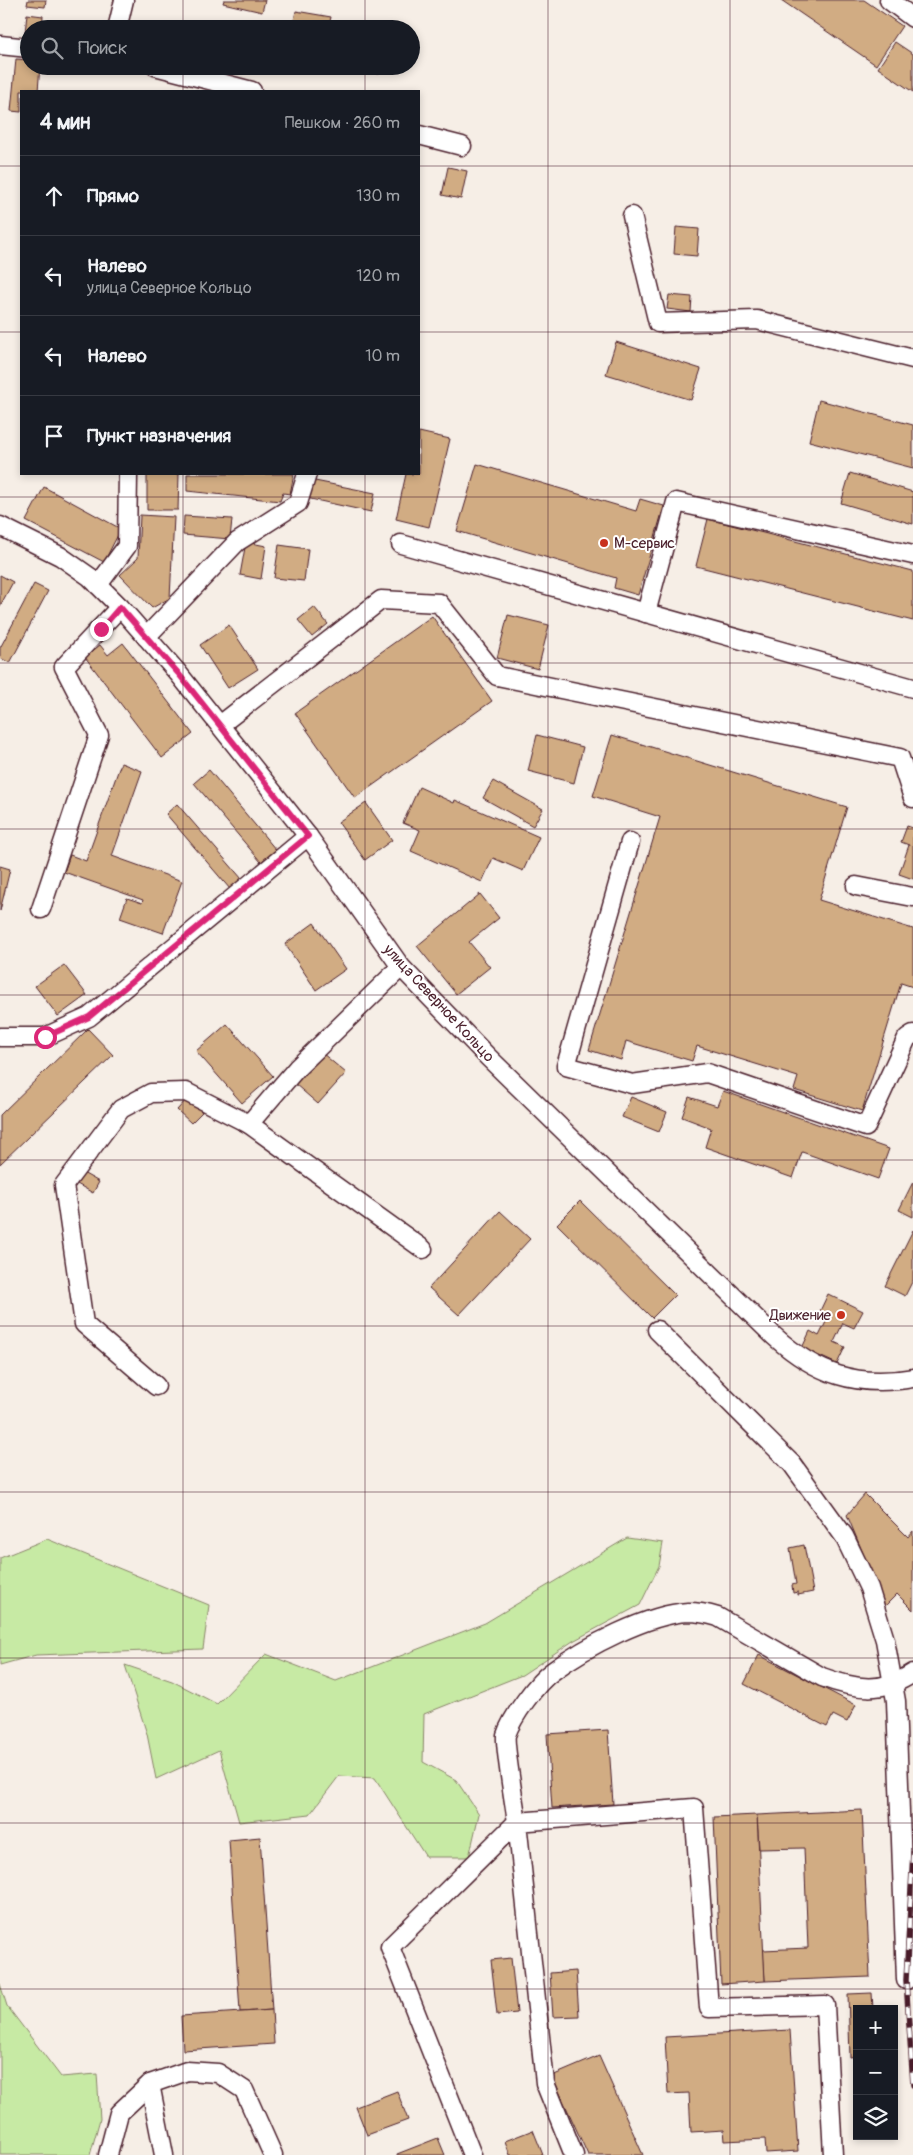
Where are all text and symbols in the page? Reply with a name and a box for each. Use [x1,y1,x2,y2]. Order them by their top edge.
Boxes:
search box [20,20,420,75]
icon: search [38,34,66,62]
text: Поиск [78,36,128,60]
text: 4 мин [40,109,90,136]
text: Пешком · 260 m [285,113,400,133]
icon: ahead [40,182,68,210]
text: Прямо [87,184,139,208]
text: 130 m [356,186,400,206]
text: Налево [87,254,147,278]
icon: left [40,262,68,290]
text: 120 m [356,266,400,286]
text: улица Северное Кольцо [87,278,252,298]
icon: left [40,342,68,370]
text: Налево [87,344,147,368]
text: 10 m [365,346,400,366]
icon: arrive [40,422,68,450]
text: Пункт назначения [87,424,231,448]
place label: М-сервис [614,534,675,553]
marker: М-сервис [598,537,610,549]
route end [90,618,113,641]
street label: улица Северное Кольцо [378,940,498,1066]
route start [34,1026,57,1049]
place label: Движение [768,1306,832,1325]
marker: Движение [835,1309,847,1321]
map controls [853,2005,898,2140]
button: + [853,2005,898,2050]
button: − [853,2050,898,2095]
button: layers [853,2095,898,2140]

